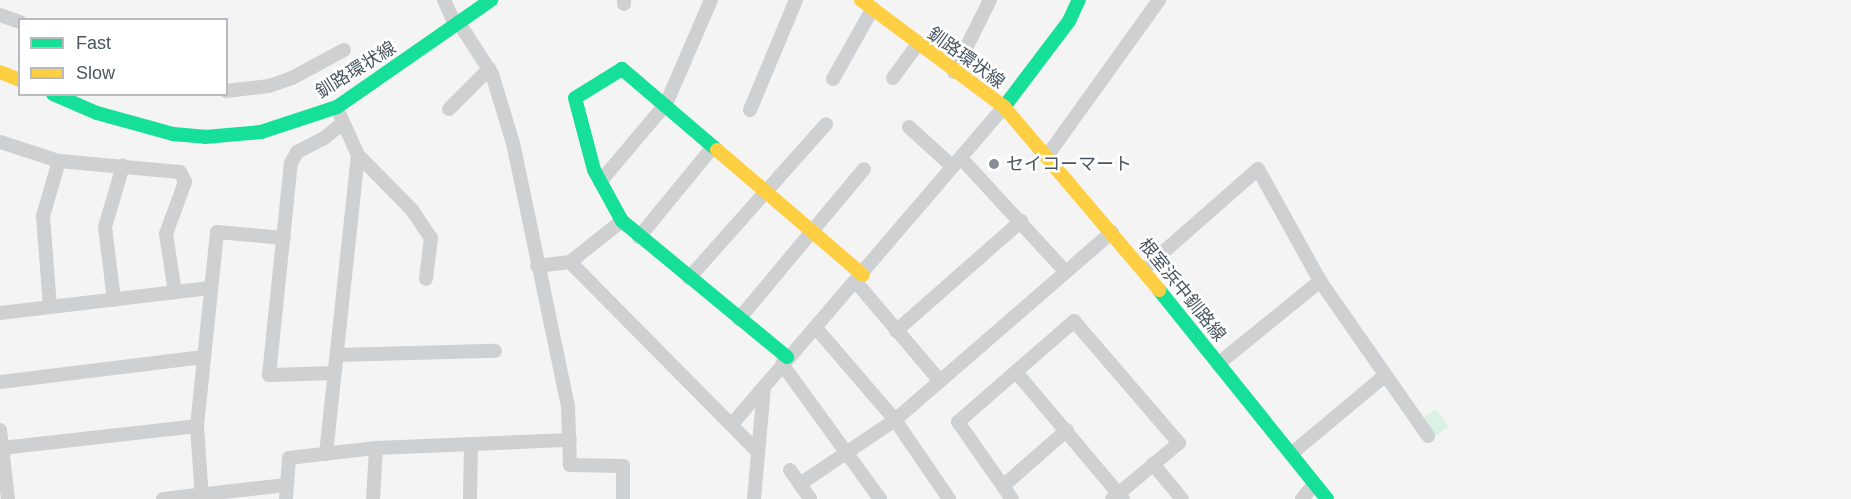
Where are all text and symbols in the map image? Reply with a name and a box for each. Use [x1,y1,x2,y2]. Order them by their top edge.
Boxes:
legend [18,18,228,96]
street label: 釧路環状線 [923,23,1009,93]
text: Fast [76,33,111,53]
street label: 釧路環状線 [312,37,400,103]
text: Slow [76,63,115,83]
place label: セイコーマート [1006,153,1132,175]
marker: セイコーマート [987,157,1001,171]
street label: 根室浜中釧路線 [1134,234,1230,346]

